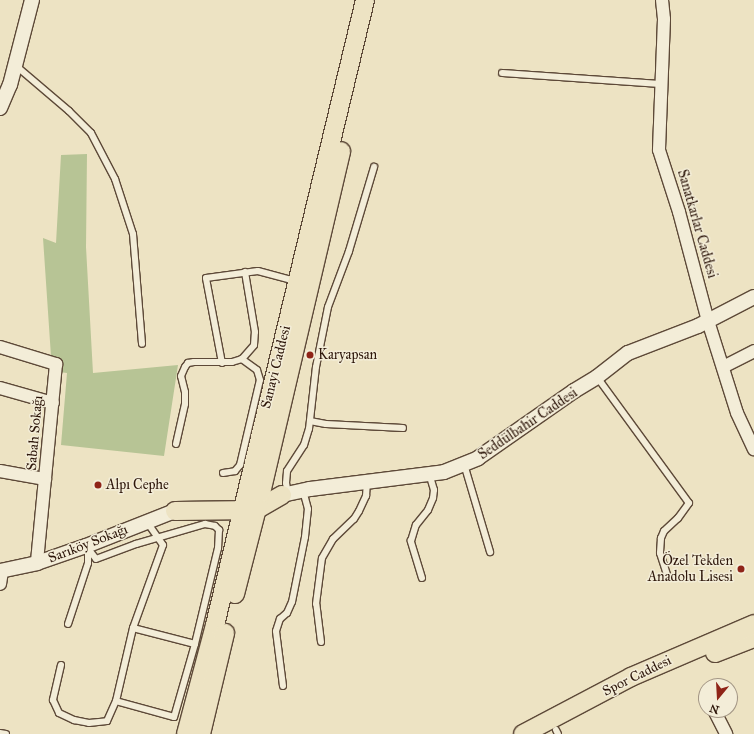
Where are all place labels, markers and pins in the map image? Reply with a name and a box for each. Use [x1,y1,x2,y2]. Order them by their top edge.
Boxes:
place label: Karyapsan [318,347,377,363]
marker: Karyapsan [305,350,315,360]
place label: Alpı Cephe [106,477,169,493]
marker: Alpı Cephe [93,480,103,490]
place label: Özel Tekden Anadolu Lisesi [648,553,733,586]
marker: Özel Tekden Anadolu Lisesi [736,564,746,574]

